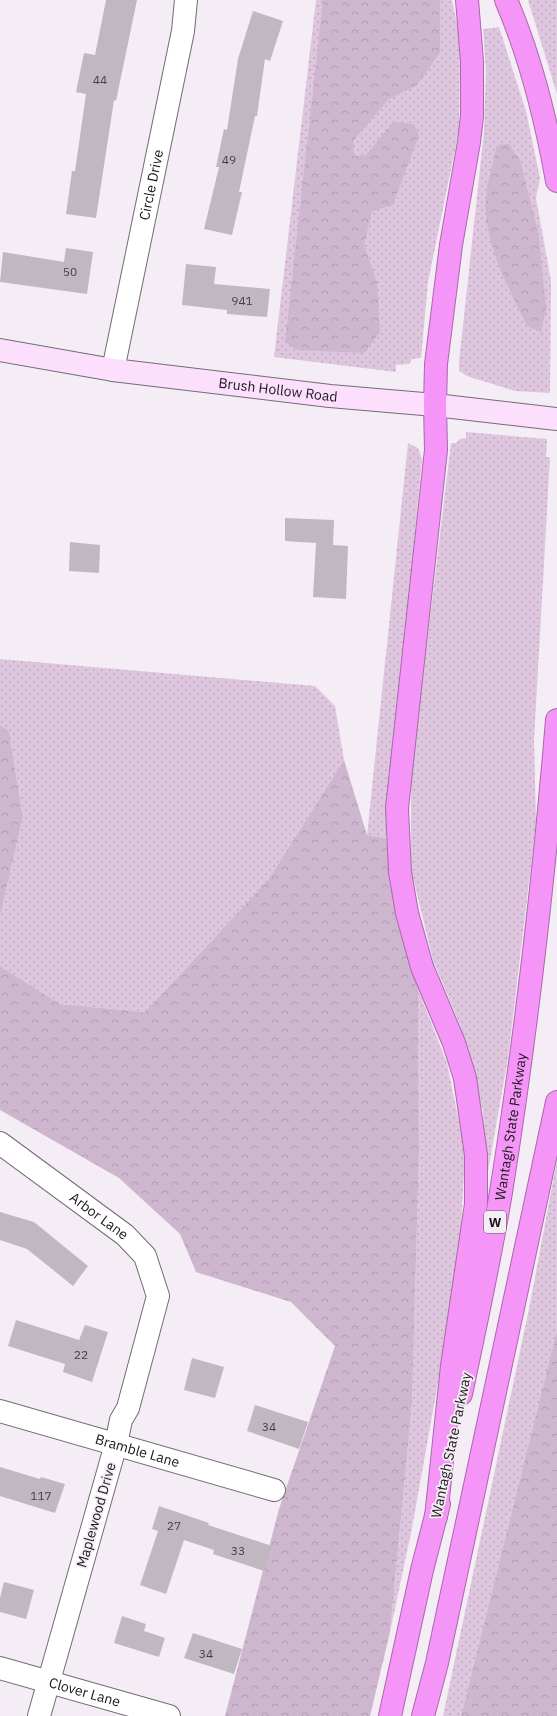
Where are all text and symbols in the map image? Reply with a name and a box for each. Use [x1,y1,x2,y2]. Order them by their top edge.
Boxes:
house number: 44 [93,72,107,87]
street label: Circle Drive [135,148,167,222]
house number: 49 [222,152,236,167]
house number: 50 [63,264,77,279]
house number: 941 [231,293,253,308]
street label: Brush Hollow Road [218,374,338,406]
street label: Wantagh State Parkway [491,1052,530,1202]
street label: Arbor Lane [66,1188,132,1244]
road number: W [484,1211,506,1233]
house number: 22 [74,1347,88,1362]
street label: Wantagh State Parkway [427,1370,475,1520]
house number: 34 [262,1419,276,1434]
street label: Bramble Lane [93,1430,182,1471]
street label: Maplewood Drive [72,1460,120,1570]
house number: 117 [30,1488,52,1503]
house number: 27 [167,1518,181,1533]
house number: 33 [231,1543,245,1558]
house number: 34 [199,1646,213,1661]
street label: Clover Lane [47,1673,123,1711]

